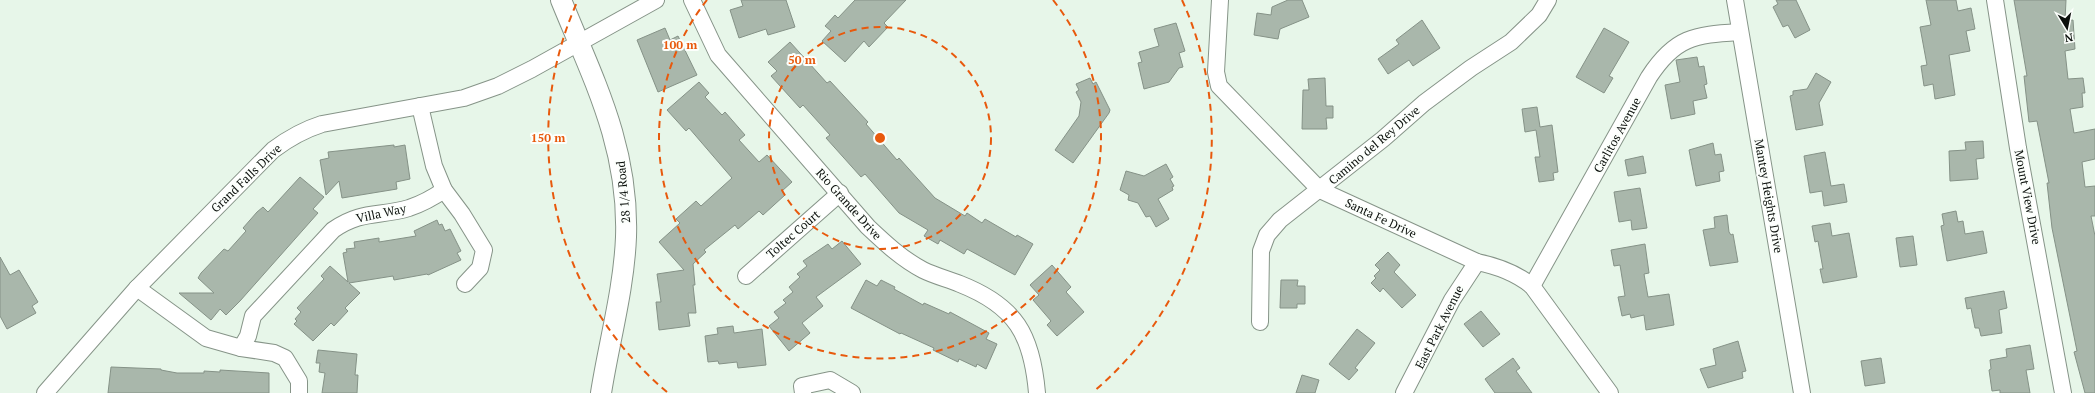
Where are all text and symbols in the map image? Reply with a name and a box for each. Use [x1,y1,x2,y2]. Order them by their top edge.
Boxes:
north arrow [2047,8,2087,48]
text: N [2063,30,2074,46]
text: 100 m [663,37,697,52]
text: 50 m [788,52,816,67]
street label: Carlitos Avenue [1590,95,1644,175]
street label: Camino del Rey Drive [1325,102,1423,188]
text: 150 m [531,130,565,145]
centre of rings [873,131,887,145]
street label: Mantey Heights Drive [1752,138,1786,254]
street label: Grand Falls Drive [208,141,284,215]
street label: Mount View Drive [2011,148,2045,246]
street label: 28 1/4 Road [613,160,633,224]
street label: Rio Grande Drive [813,165,885,243]
street label: Santa Fe Drive [1343,195,1419,241]
street label: Villa Way [355,200,408,226]
street label: Toltec Court [763,206,823,261]
street label: East Park Avenue [1412,283,1466,371]

